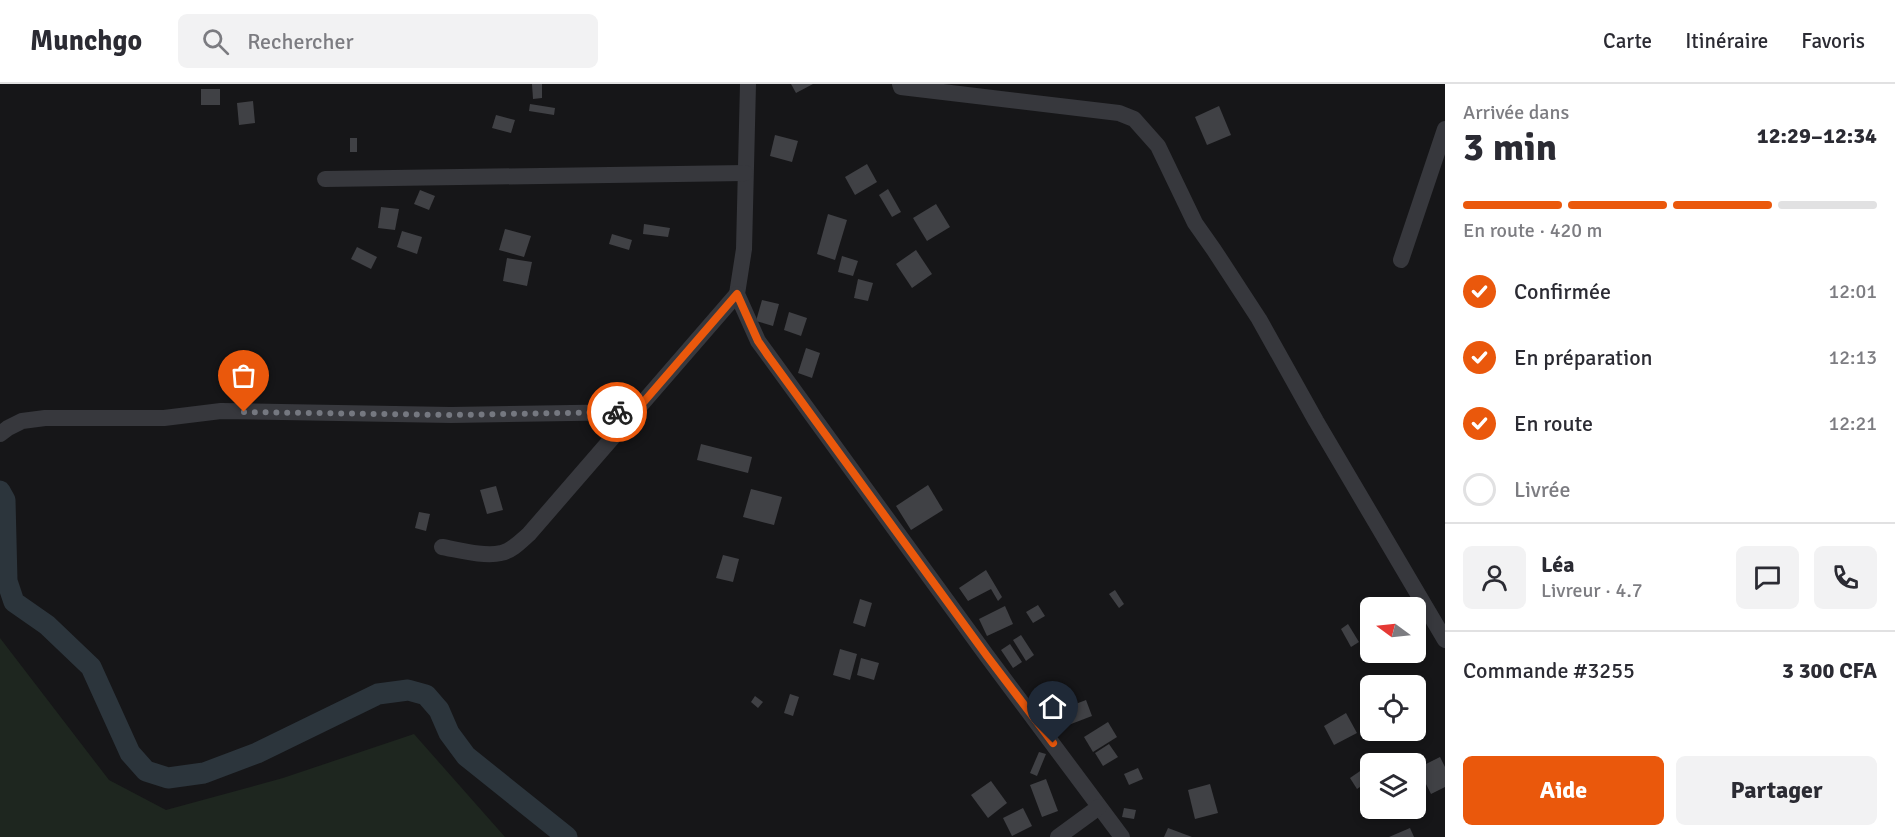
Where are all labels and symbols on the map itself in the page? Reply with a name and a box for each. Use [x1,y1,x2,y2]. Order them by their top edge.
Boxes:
pin [218,350,269,412]
courier [587,382,647,442]
north arrow [1360,597,1426,663]
pin [1027,681,1078,743]

